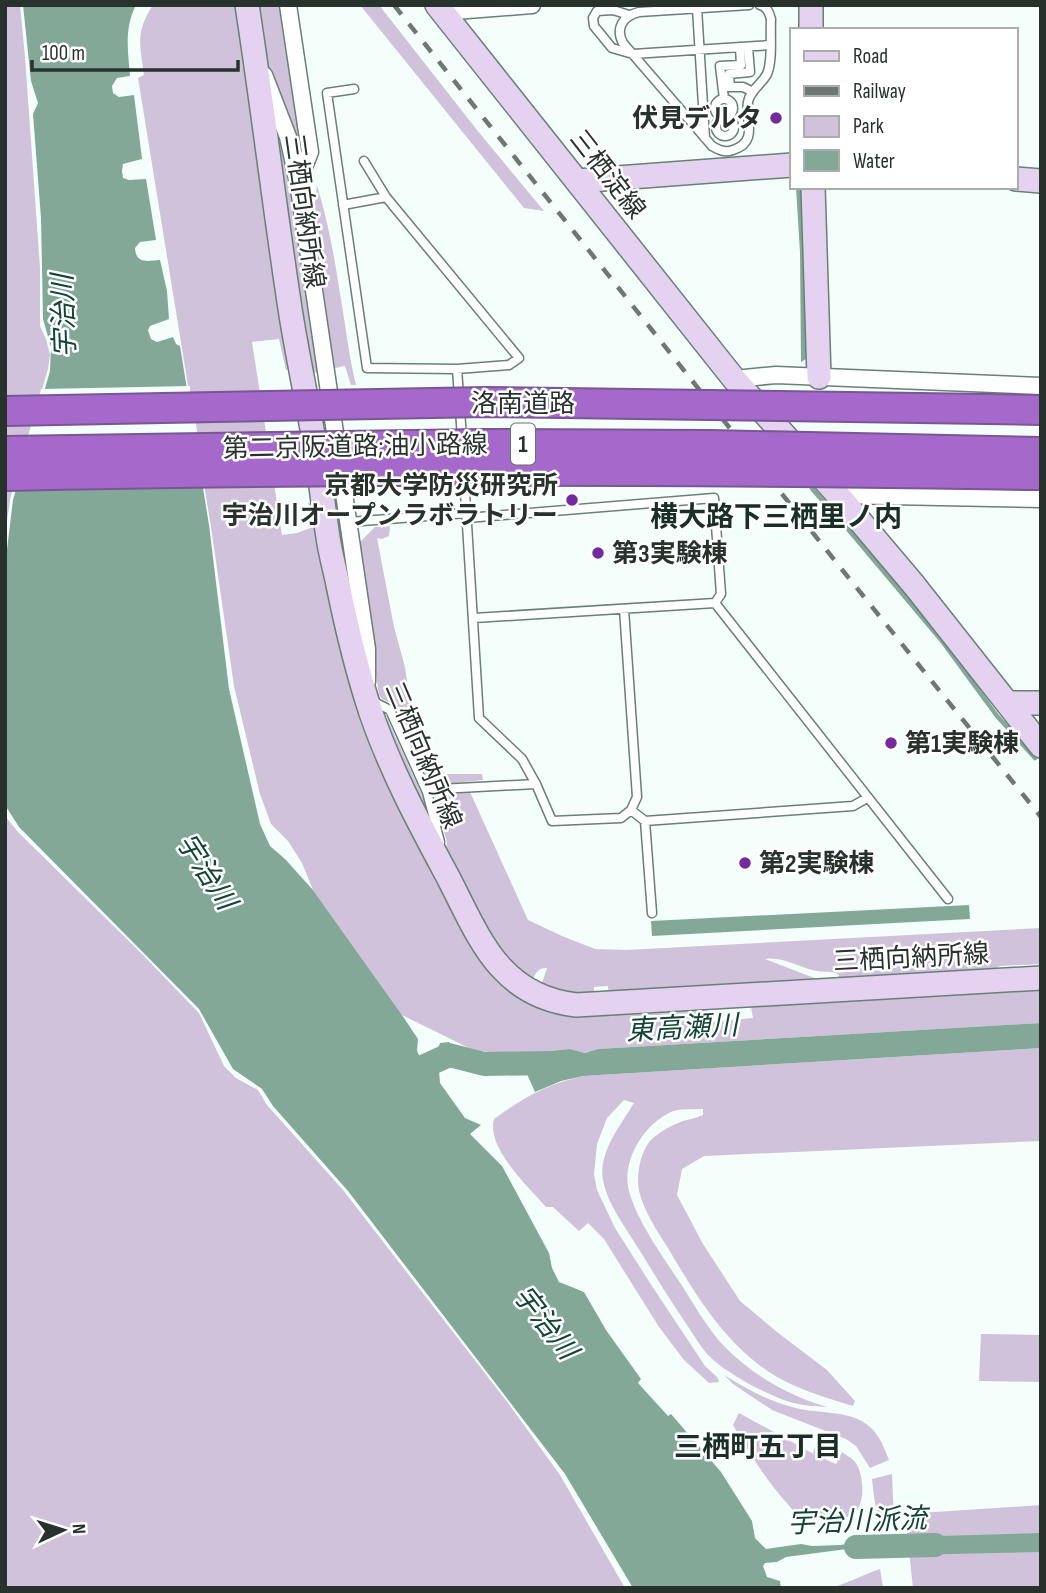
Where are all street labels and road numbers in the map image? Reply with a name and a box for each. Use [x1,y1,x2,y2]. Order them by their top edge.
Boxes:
street label: 三栖淀線 [563,124,651,225]
street label: 三栖向納所線 [277,132,330,291]
street label: 洛南道路 [471,389,575,420]
road number: 1 [511,424,535,464]
street label: 第二京阪道路;油小路線 [222,430,488,465]
street label: 三栖向納所線 [378,678,467,833]
street label: 三栖向納所線 [832,939,990,978]

